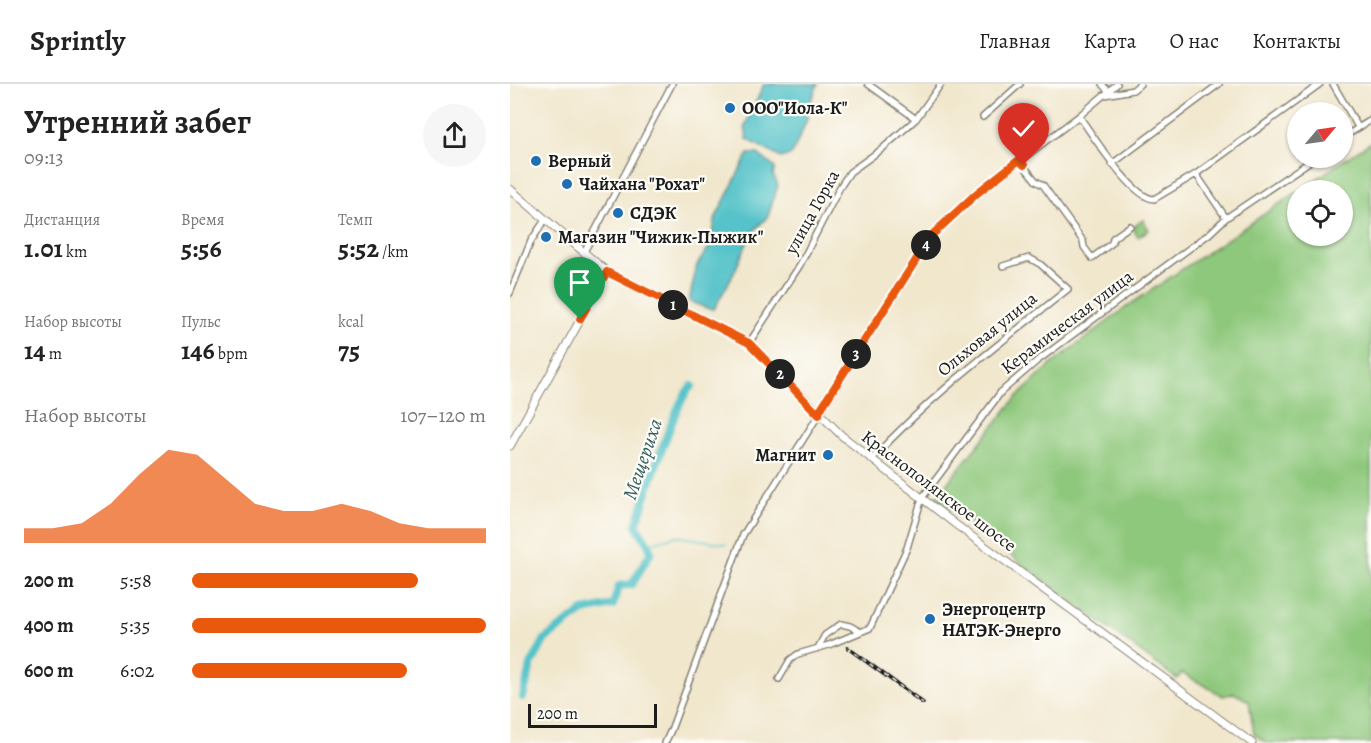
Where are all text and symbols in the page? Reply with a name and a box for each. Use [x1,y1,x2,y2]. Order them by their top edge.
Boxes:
text: Sprintly [30,22,125,60]
text: Главная [979,27,1051,55]
text: Карта [1084,27,1136,55]
text: О нас [1169,27,1219,55]
text: Контакты [1252,27,1341,55]
place label: ООО"Иола-К" [742,96,848,120]
text: Утренний забег [24,99,251,144]
marker: ООО"Иола-К" [723,101,737,115]
north arrow [1287,102,1353,168]
map controls [1287,102,1353,246]
pin [998,103,1049,165]
button: share [423,104,486,167]
icon: check [1007,112,1040,145]
text: 09:13 [24,144,64,171]
place label: Верный [548,149,611,173]
marker: Верный [529,154,543,168]
street label: улица Горка [778,165,845,259]
place label: Чайхана "Рохат" [579,172,705,196]
marker: Чайхана "Рохат" [560,177,574,191]
button: locate [1287,180,1353,246]
place label: СДЭК [630,201,677,225]
marker: СДЭК [611,206,625,220]
text: Дистанция [24,209,100,231]
text: Время [181,209,225,231]
text: Темп [338,209,373,231]
place label: Магазин "Чижик-Пыжик" [558,225,764,249]
marker: Магазин "Чижик-Пыжик" [539,230,553,244]
pin: 4 [911,230,941,260]
text: 1.01 [24,231,63,266]
text: 5:56 [181,231,222,266]
text: 5:52 [338,231,379,266]
text: 4 [922,234,930,256]
text: km [63,241,87,263]
text: /km [379,241,409,263]
pin [554,257,605,319]
street label: Керамическая улица [996,264,1139,380]
icon: arrive [563,266,596,299]
street label: Ольховая улица [932,286,1042,382]
pin: 1 [658,290,688,320]
text: 1 [670,294,676,316]
text: Набор высоты [24,311,122,333]
text: Пульс [181,311,221,333]
text: kcal [338,311,364,333]
text: 14 [24,333,46,368]
text: 146 [181,333,215,368]
text: 75 [338,333,360,368]
pin: 3 [841,339,871,369]
text: m [46,343,62,365]
text: bpm [215,343,248,365]
text: 3 [853,343,859,365]
pin: 2 [765,359,795,389]
text: 2 [776,363,784,385]
text: Набор высоты [24,402,147,429]
text: 107–120 m [400,402,486,429]
water label: Мещериха [616,415,669,503]
street label: Краснополянское шоссе [857,425,1021,557]
place label: Магнит [755,443,816,467]
marker: Магнит [821,448,835,462]
text: 200 m [24,567,74,594]
text: 5:58 [120,567,152,594]
place label: Энергоцентр НАТЭК-Энерго [942,597,1061,642]
text: 400 m [24,612,74,639]
text: 5:35 [120,612,150,639]
marker: Энергоцентр НАТЭК-Энерго [923,612,937,626]
text: 600 m [24,657,74,684]
text: 6:02 [120,657,154,684]
scale bar [528,701,657,728]
text: 200 m [537,703,578,725]

